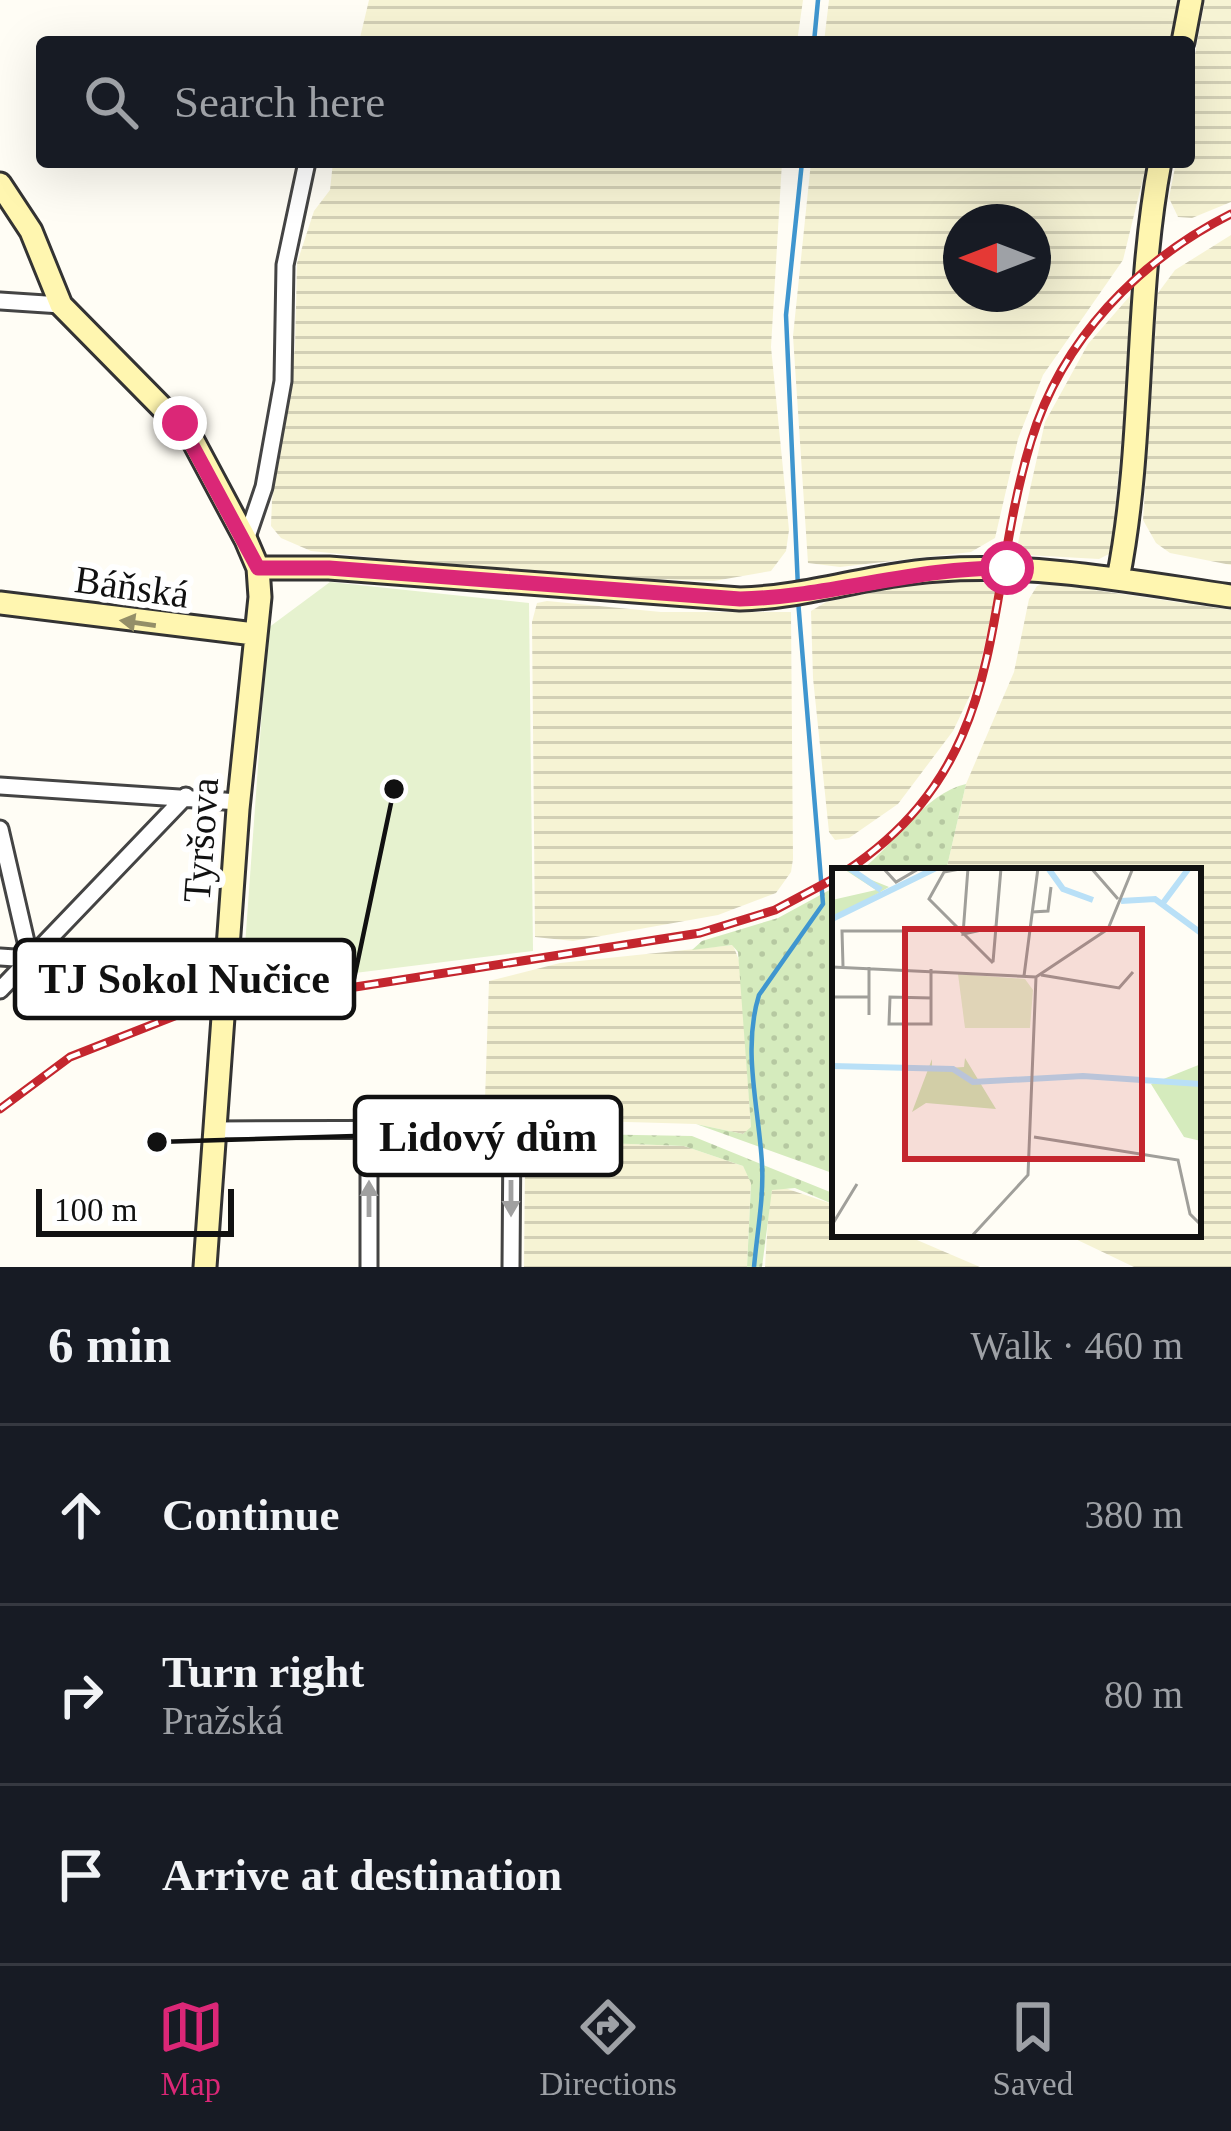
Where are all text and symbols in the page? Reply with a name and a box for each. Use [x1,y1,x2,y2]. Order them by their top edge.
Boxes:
search box [36,36,1195,168]
icon: search [78,69,144,135]
text: Search here [174,77,385,127]
north arrow [943,204,1051,312]
route end [153,396,207,450]
route start [980,541,1034,595]
street label: Báňská [72,557,192,616]
one-way arrow [119,613,156,632]
street label: Tyršova [175,776,227,904]
inset map [832,868,1201,1237]
callout: TJ Sokol Nučice [15,940,354,1018]
text: TJ Sokol Nučice [38,956,330,1002]
callout: Lidový dům [355,1097,621,1175]
text: Lidový dům [379,1114,597,1160]
one-way arrow [359,1179,379,1217]
one-way arrow [502,1180,521,1218]
scale bar [36,1183,234,1236]
text: 100 m [54,1192,137,1228]
text: 6 min [48,1317,171,1373]
text: Walk · 460 m [971,1324,1183,1367]
icon: ahead [48,1482,114,1548]
text: Continue [162,1490,340,1540]
text: 380 m [1084,1493,1183,1536]
text: Turn right [162,1647,364,1697]
icon: right [48,1662,114,1728]
text: 80 m [1104,1673,1183,1716]
text: Pražská [162,1699,283,1742]
icon: arrive [48,1842,114,1908]
text: Arrive at destination [162,1850,562,1900]
tab: Map [158,1994,224,2103]
tab: Directions [539,1994,677,2103]
tab: Saved [993,1994,1073,2103]

